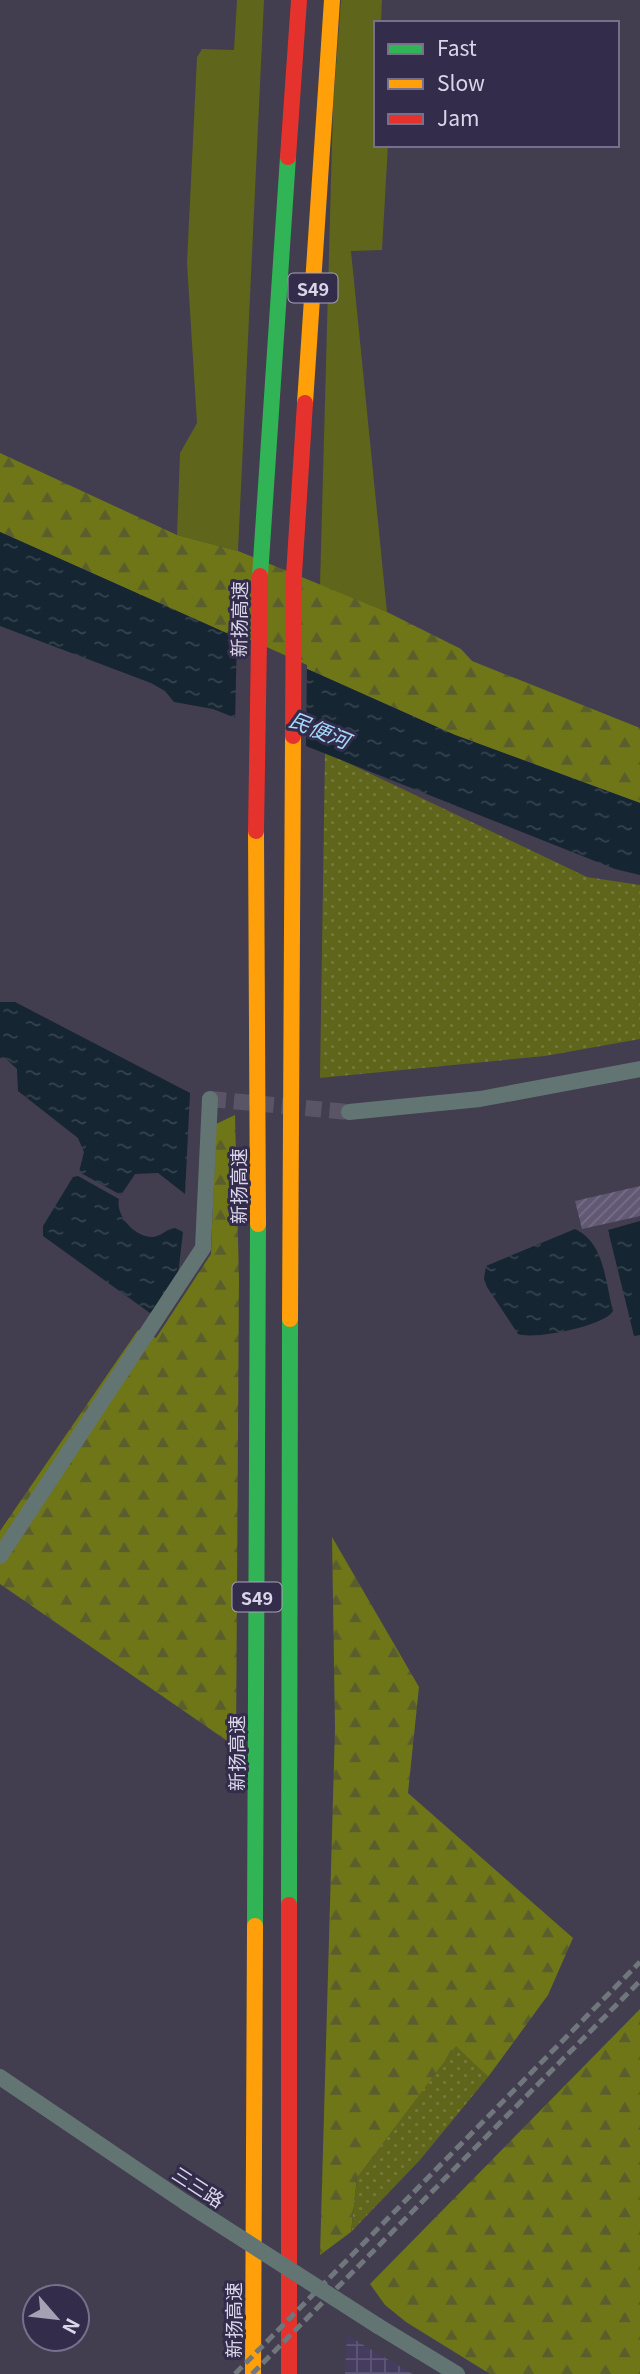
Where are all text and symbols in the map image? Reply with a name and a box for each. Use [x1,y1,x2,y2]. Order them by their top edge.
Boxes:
legend [374,21,619,147]
text: Fast [437,32,477,62]
text: Slow [437,67,485,97]
text: Jam [437,102,480,132]
road number: S49 [288,274,338,302]
street label: 新扬高速 [224,581,252,657]
water label: 民便河 [285,703,359,756]
street label: 新扬高速 [224,1148,251,1224]
road number: S49 [232,1582,282,1612]
street label: 新扬高速 [222,1715,249,1791]
street label: 三三路 [168,2159,230,2213]
street label: 新扬高速 [219,2282,246,2358]
north arrow [21,2283,91,2353]
text: N [57,2314,88,2339]

